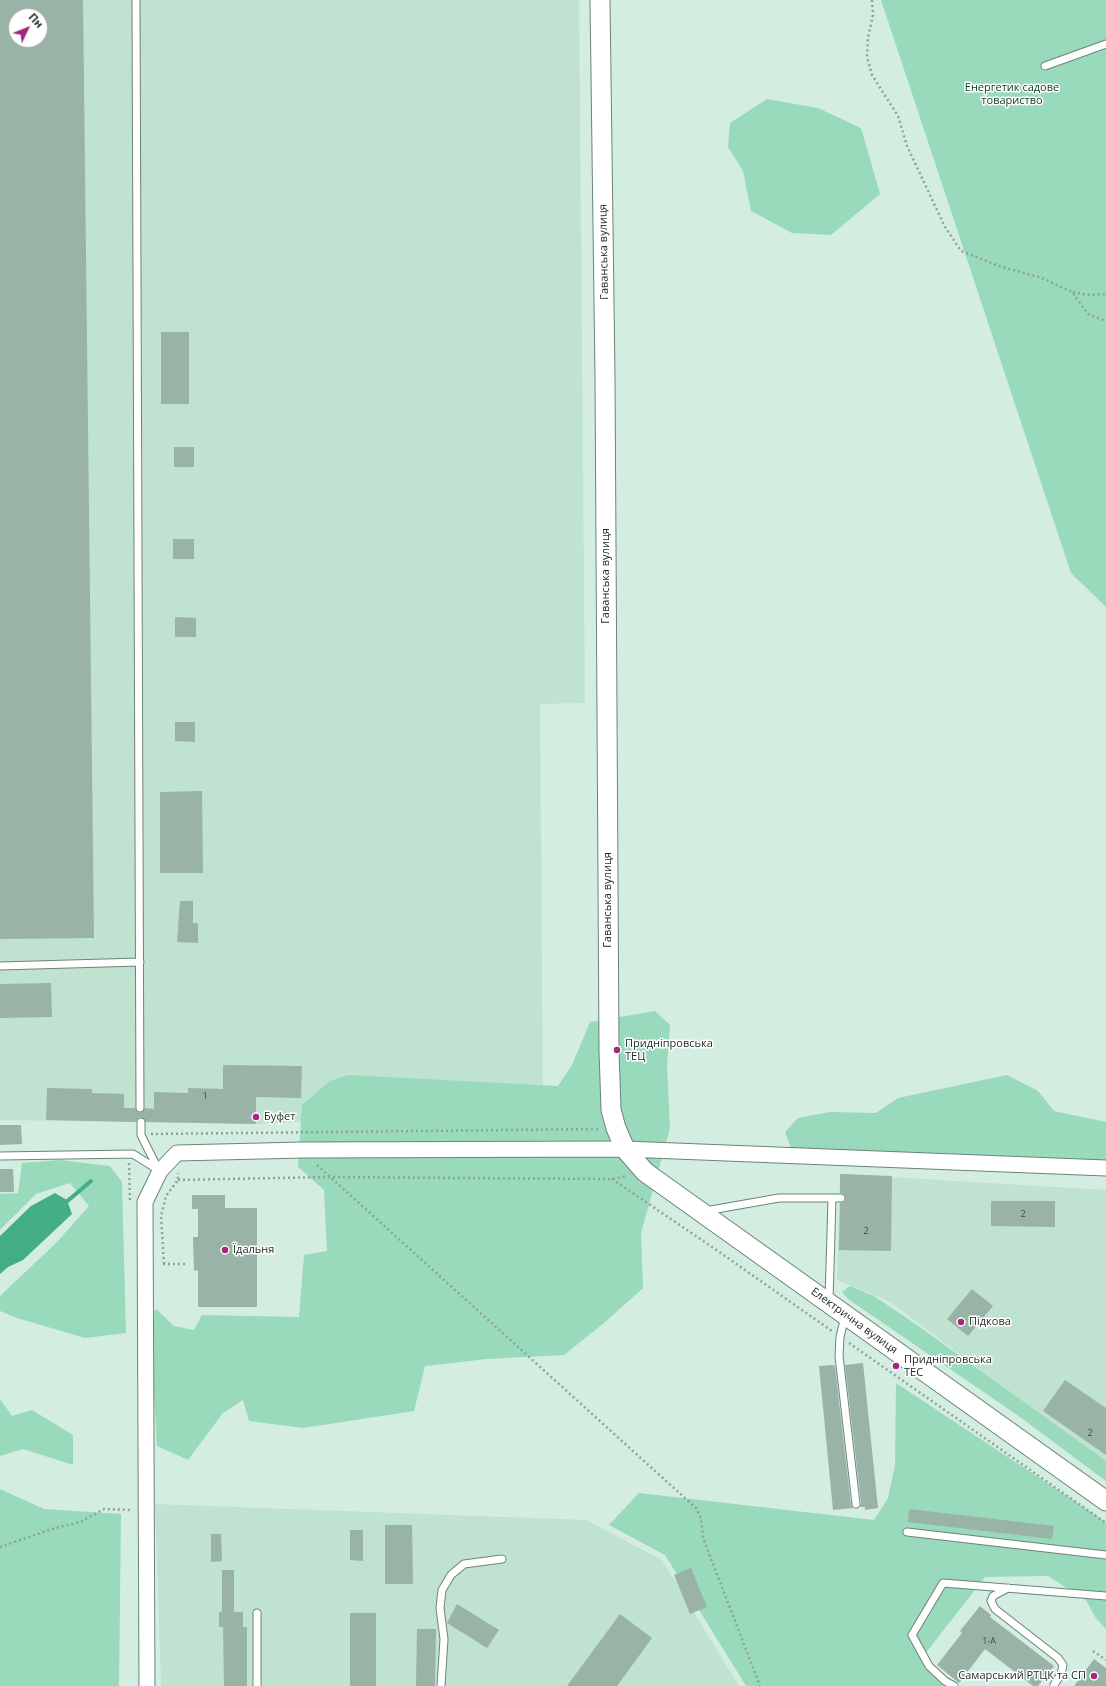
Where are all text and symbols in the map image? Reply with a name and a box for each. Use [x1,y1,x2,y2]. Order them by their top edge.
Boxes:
north arrow [8,8,48,48]
text: Пн [26,9,47,31]
park label: Енергетик садове товариство [965,81,1059,107]
street label: Гаванська вулиця [597,204,611,300]
street label: Гаванська вулиця [599,528,613,624]
street label: Гаванська вулиця [601,852,615,948]
place label: Придніпровська ТЕЦ [625,1037,713,1063]
marker: Придніпровська ТЕЦ [612,1045,622,1055]
house number: 1 [202,1091,208,1101]
place label: Буфет [264,1110,295,1124]
marker: Буфет [251,1112,261,1122]
house number: 2 [1020,1209,1026,1219]
house number: 2 [863,1226,869,1236]
place label: Їдальня [233,1243,274,1257]
marker: Їдальня [220,1245,230,1255]
street label: Електрична вулиця [808,1285,900,1357]
place label: Підкова [969,1315,1011,1329]
marker: Підкова [956,1317,966,1327]
place label: Придніпровська ТЕС [904,1353,992,1379]
marker: Придніпровська ТЕС [891,1361,901,1371]
house number: 2 [1087,1428,1093,1438]
house number: 1-А [982,1636,996,1646]
place label: Самарський РТЦК та СП [958,1669,1086,1683]
marker: Самарський РТЦК та СП [1089,1671,1099,1681]

